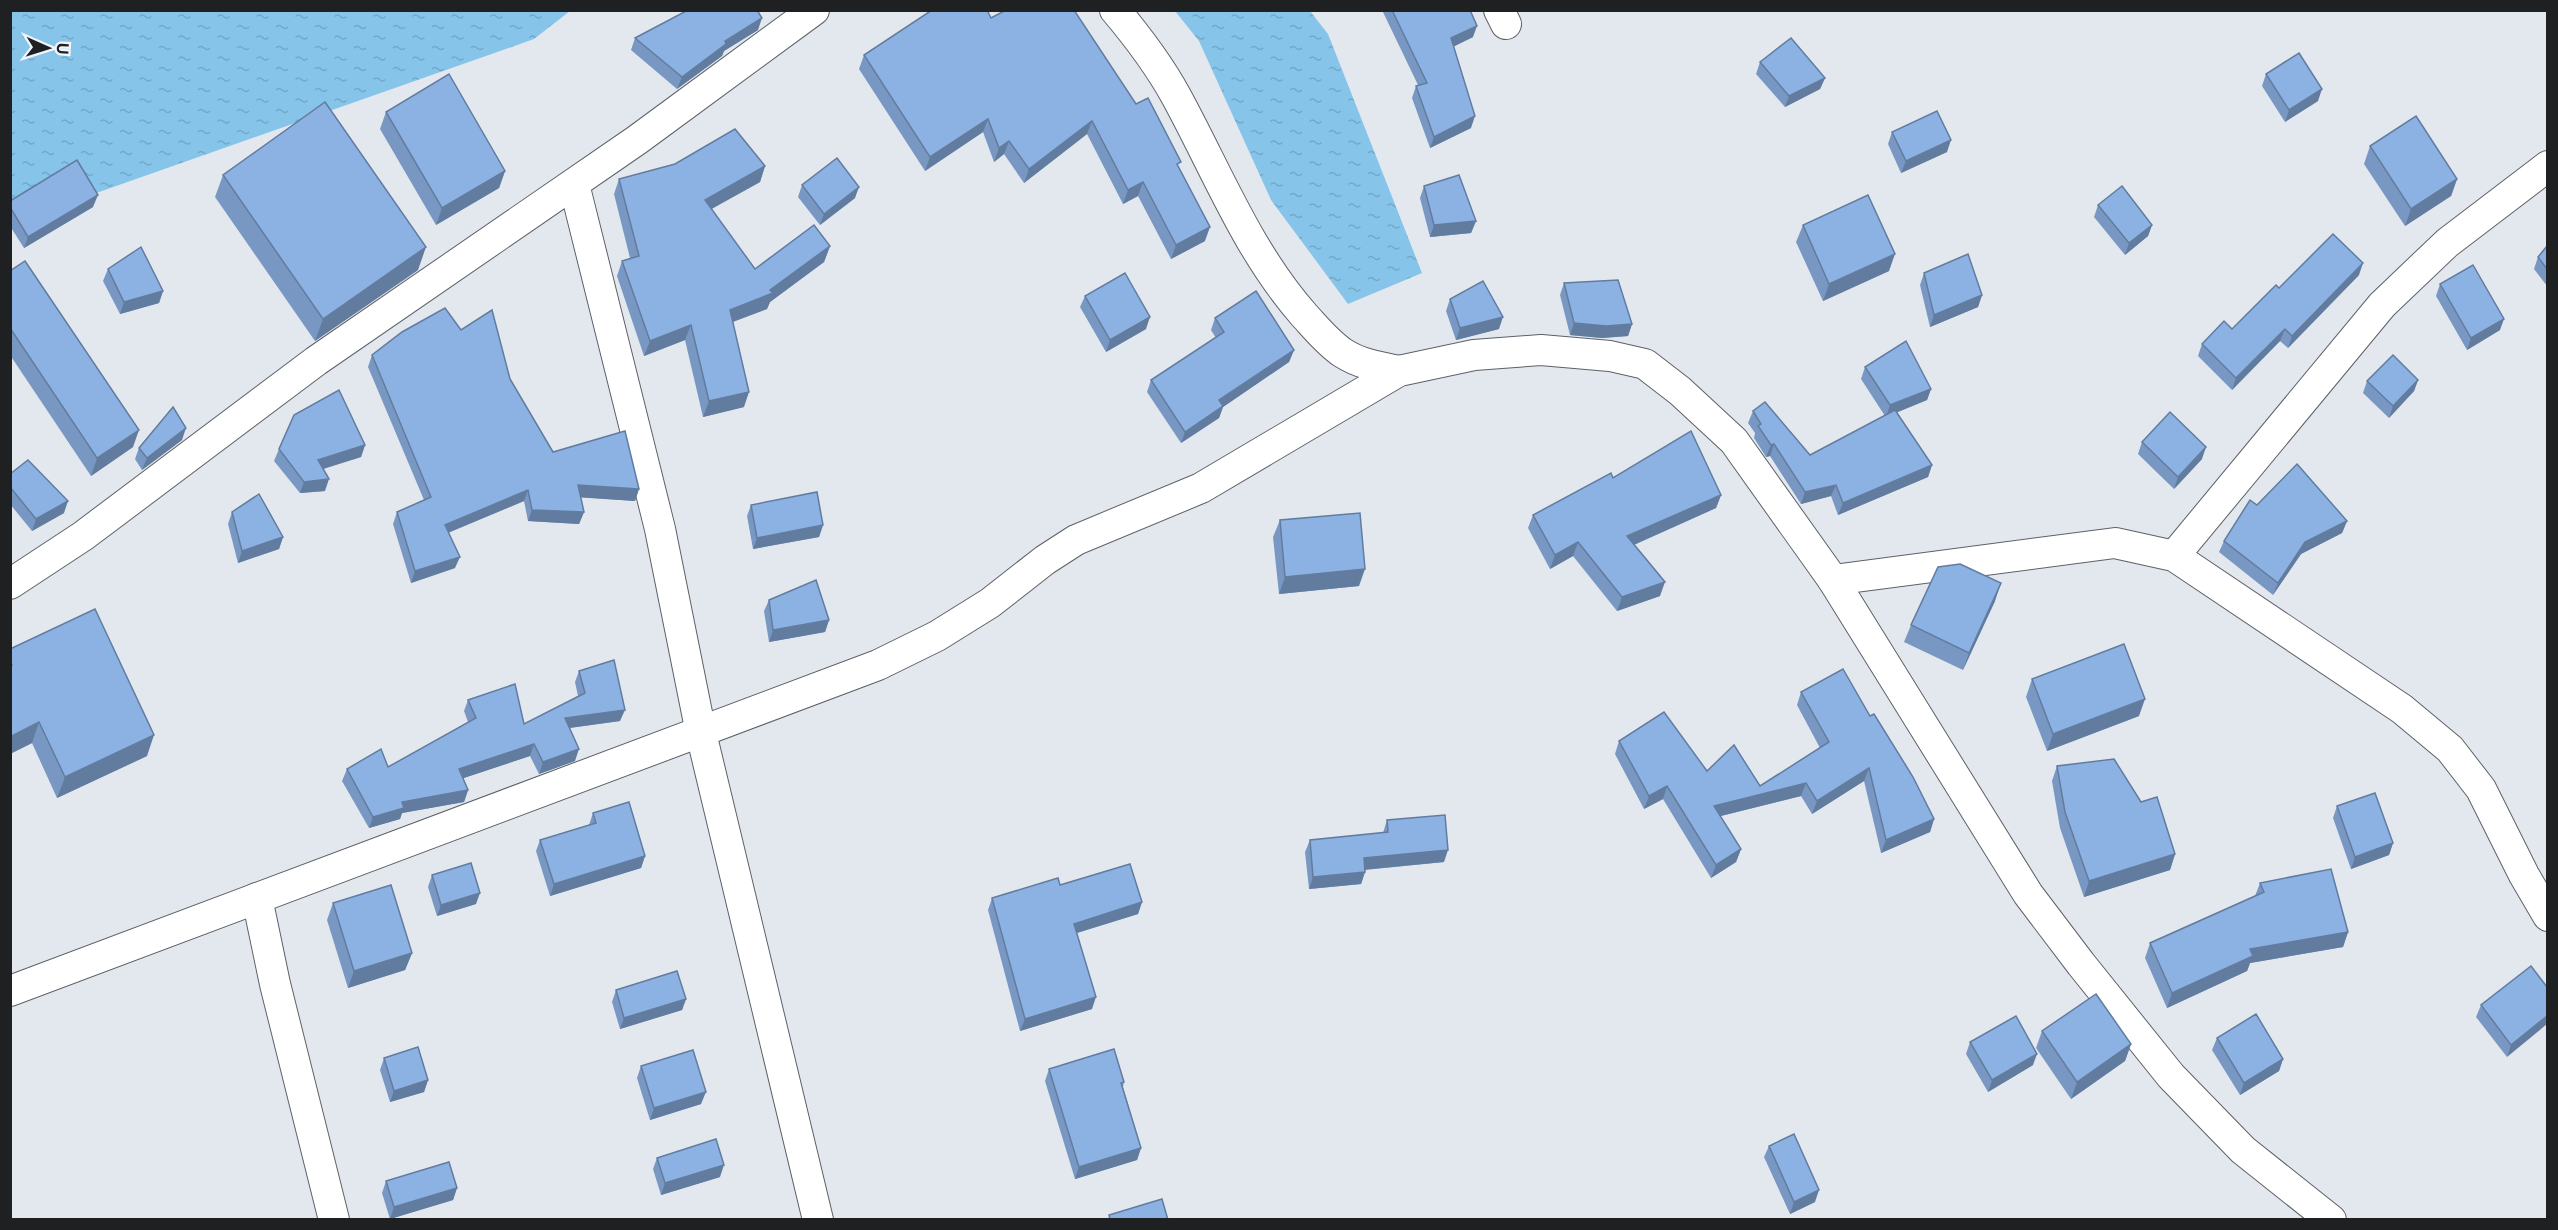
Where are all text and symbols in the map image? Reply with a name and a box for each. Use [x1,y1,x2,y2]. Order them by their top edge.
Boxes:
north arrow [18,18,78,78]
text: U [53,42,73,55]

